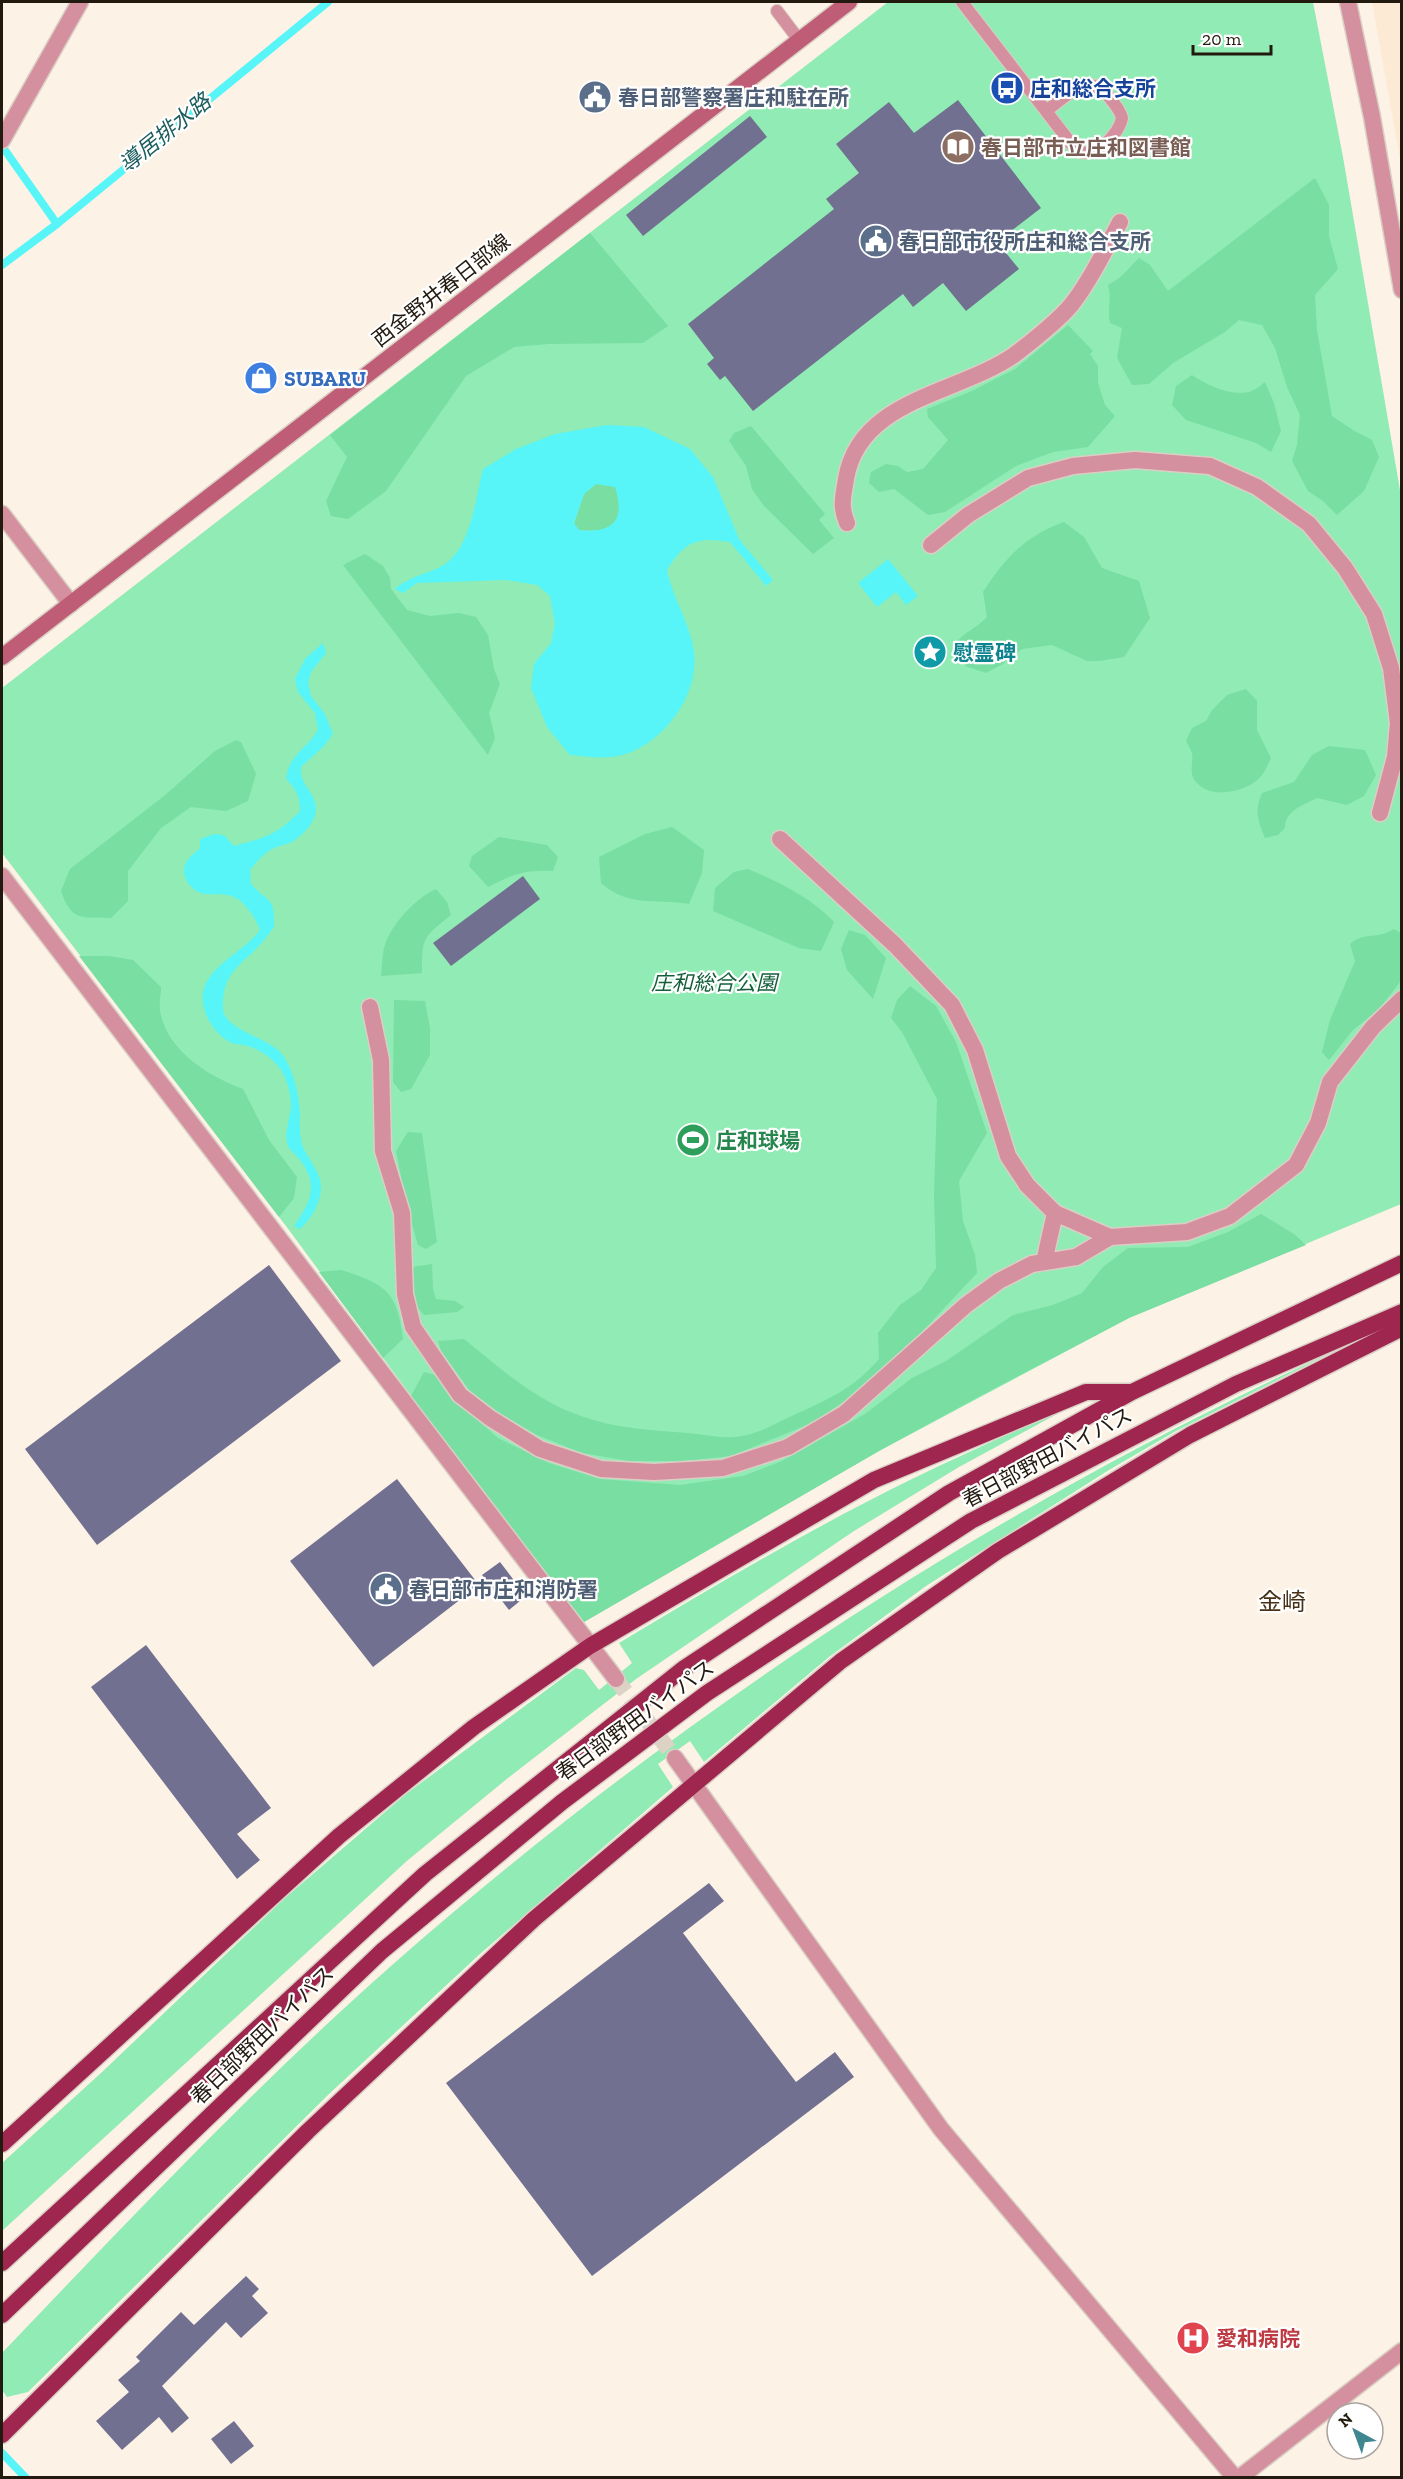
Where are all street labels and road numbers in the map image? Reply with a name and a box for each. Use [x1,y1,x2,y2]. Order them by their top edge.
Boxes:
street label: 西金野井春日部線 [367,228,515,352]
street label: 春日部野田バイパス [958,1402,1136,1512]
street label: 春日部野田バイパス [551,1654,719,1786]
street label: 春日部野田バイパス [185,1961,339,2109]

